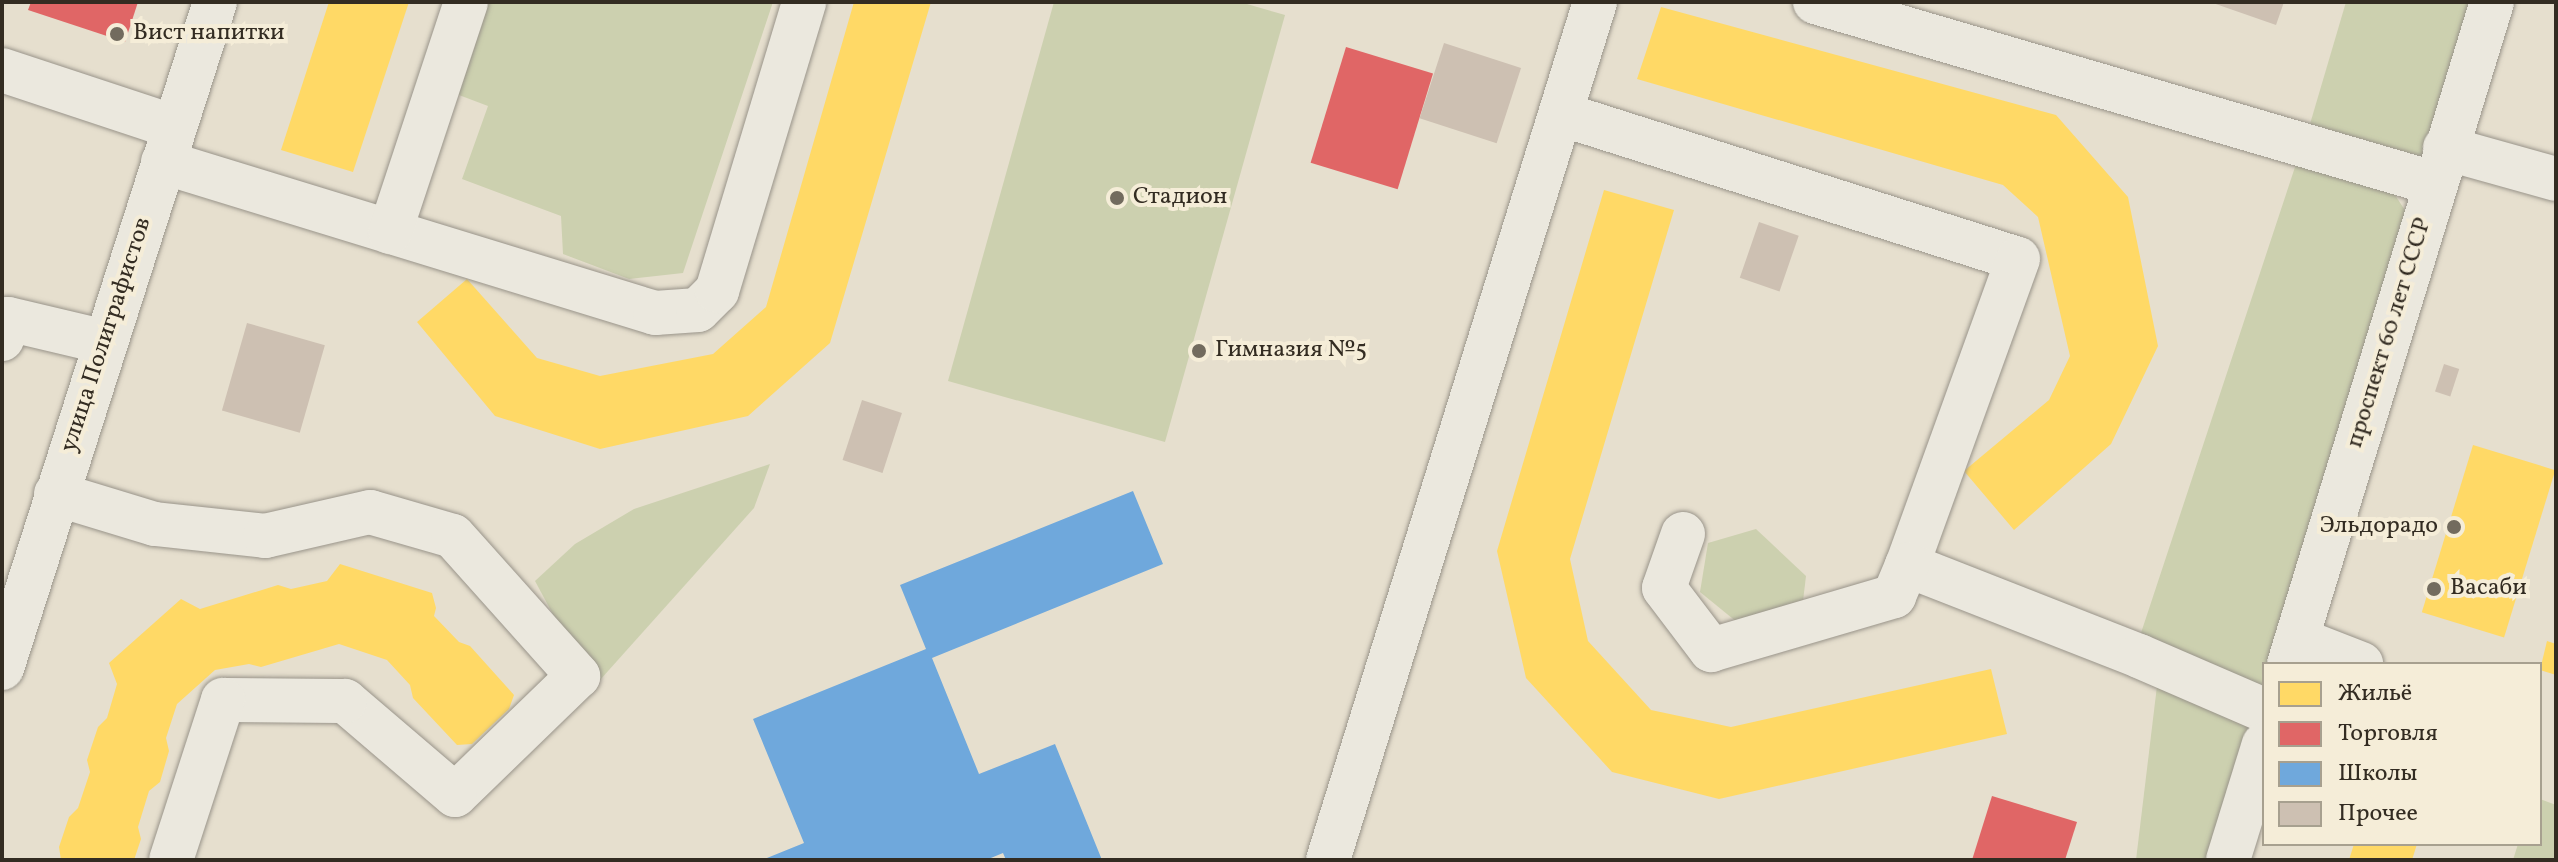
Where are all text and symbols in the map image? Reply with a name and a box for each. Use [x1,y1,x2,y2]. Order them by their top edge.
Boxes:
place label: Вист напитки [133,20,285,48]
marker: Вист напитки [108,25,126,43]
place label: Стадион [1133,184,1227,212]
marker: Стадион [1108,189,1126,207]
street label: улица Полиграфистов [55,214,159,456]
street label: проспект 60 лет СССР [2341,215,2439,451]
place label: Гимназия №5 [1215,337,1367,365]
marker: Гимназия №5 [1190,342,1208,360]
place label: Эльдорадо [2320,513,2438,541]
marker: Эльдорадо [2445,518,2463,536]
place label: Васаби [2450,575,2527,603]
marker: Васаби [2425,580,2443,598]
legend [2262,662,2542,846]
text: Жильё [2338,677,2412,711]
text: Торговля [2338,717,2438,751]
text: Школы [2338,757,2418,791]
text: Прочее [2338,797,2418,831]

